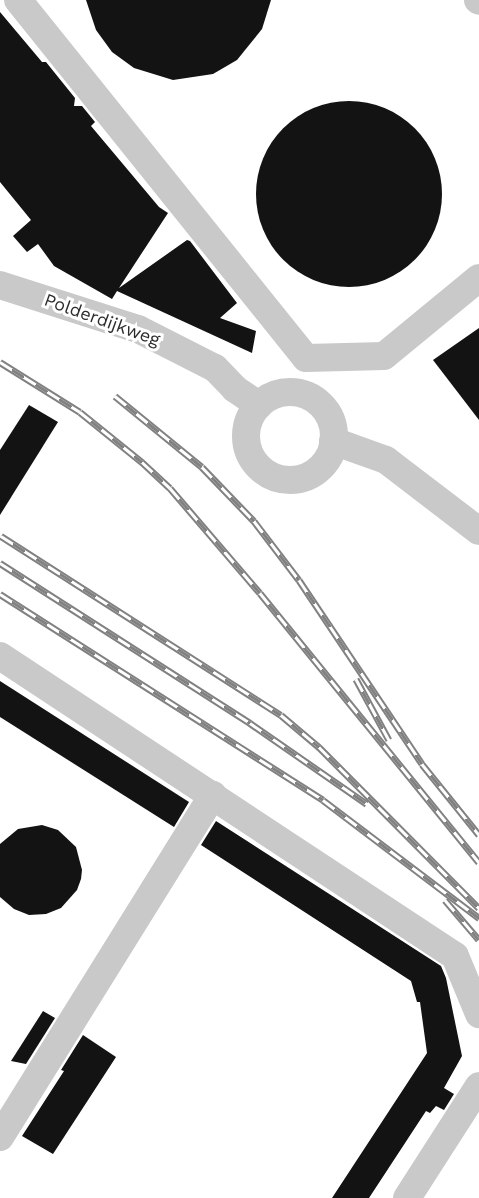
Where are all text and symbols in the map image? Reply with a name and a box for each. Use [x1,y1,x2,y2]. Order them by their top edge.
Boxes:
street label: Polderdijkweg [41,289,163,351]

